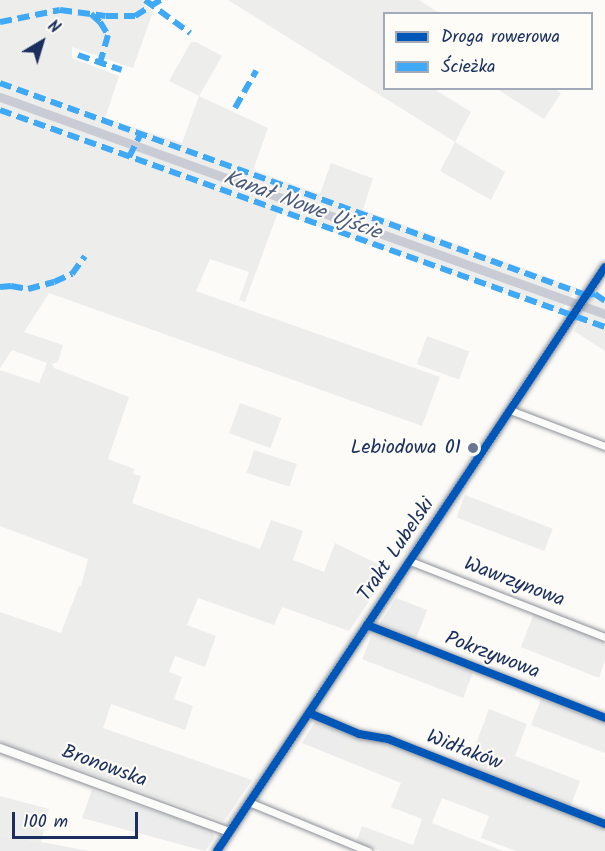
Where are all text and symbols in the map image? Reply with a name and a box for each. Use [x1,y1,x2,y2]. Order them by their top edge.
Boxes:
north arrow [12,12,72,72]
legend [383,12,593,90]
text: N [42,14,65,40]
text: Droga rowerowa [441,23,560,52]
text: Ścieżka [441,53,496,82]
water label: Kanał Nowe Ujście [220,166,384,246]
place label: Lebiodowa 01 [351,436,461,460]
marker: Lebiodowa 01 [466,441,480,455]
street label: Trakt Lubelski [354,494,440,606]
street label: Wawrzynowa [460,553,568,613]
street label: Pokrzywowa [441,627,543,685]
street label: Widłaków [423,726,505,776]
street label: Bronowska [58,741,150,793]
scale bar [15,800,141,838]
text: 100 m [23,808,68,837]

